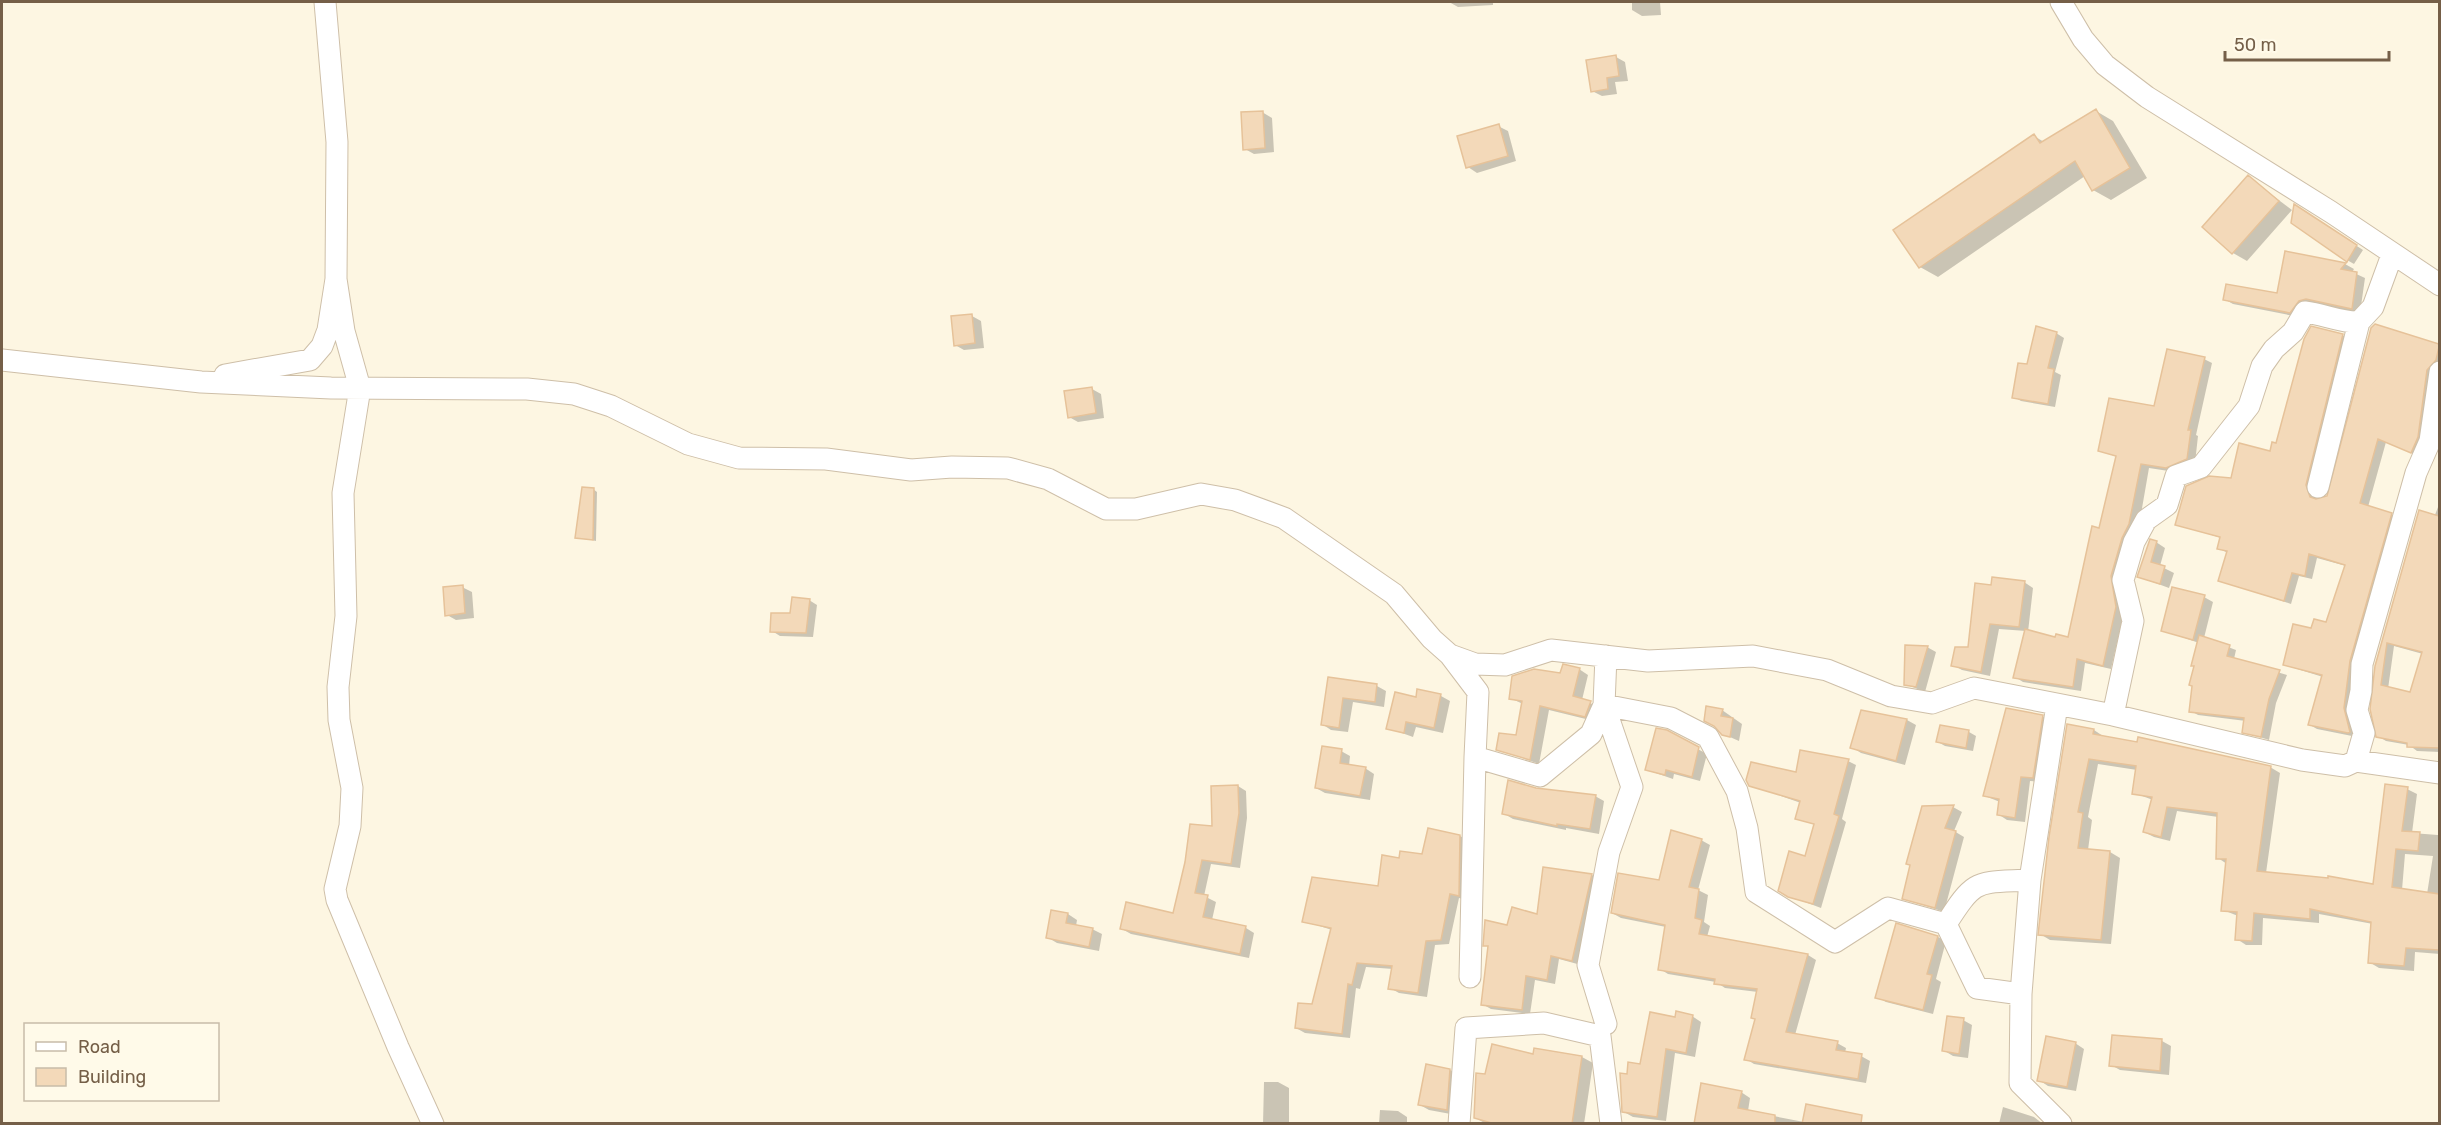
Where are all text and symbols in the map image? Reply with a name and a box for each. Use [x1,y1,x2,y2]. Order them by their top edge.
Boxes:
scale bar [2225,24,2388,62]
text: 50 m [2234,34,2277,56]
legend [24,1023,219,1101]
text: Road [78,1036,121,1058]
text: Building [78,1066,146,1088]

